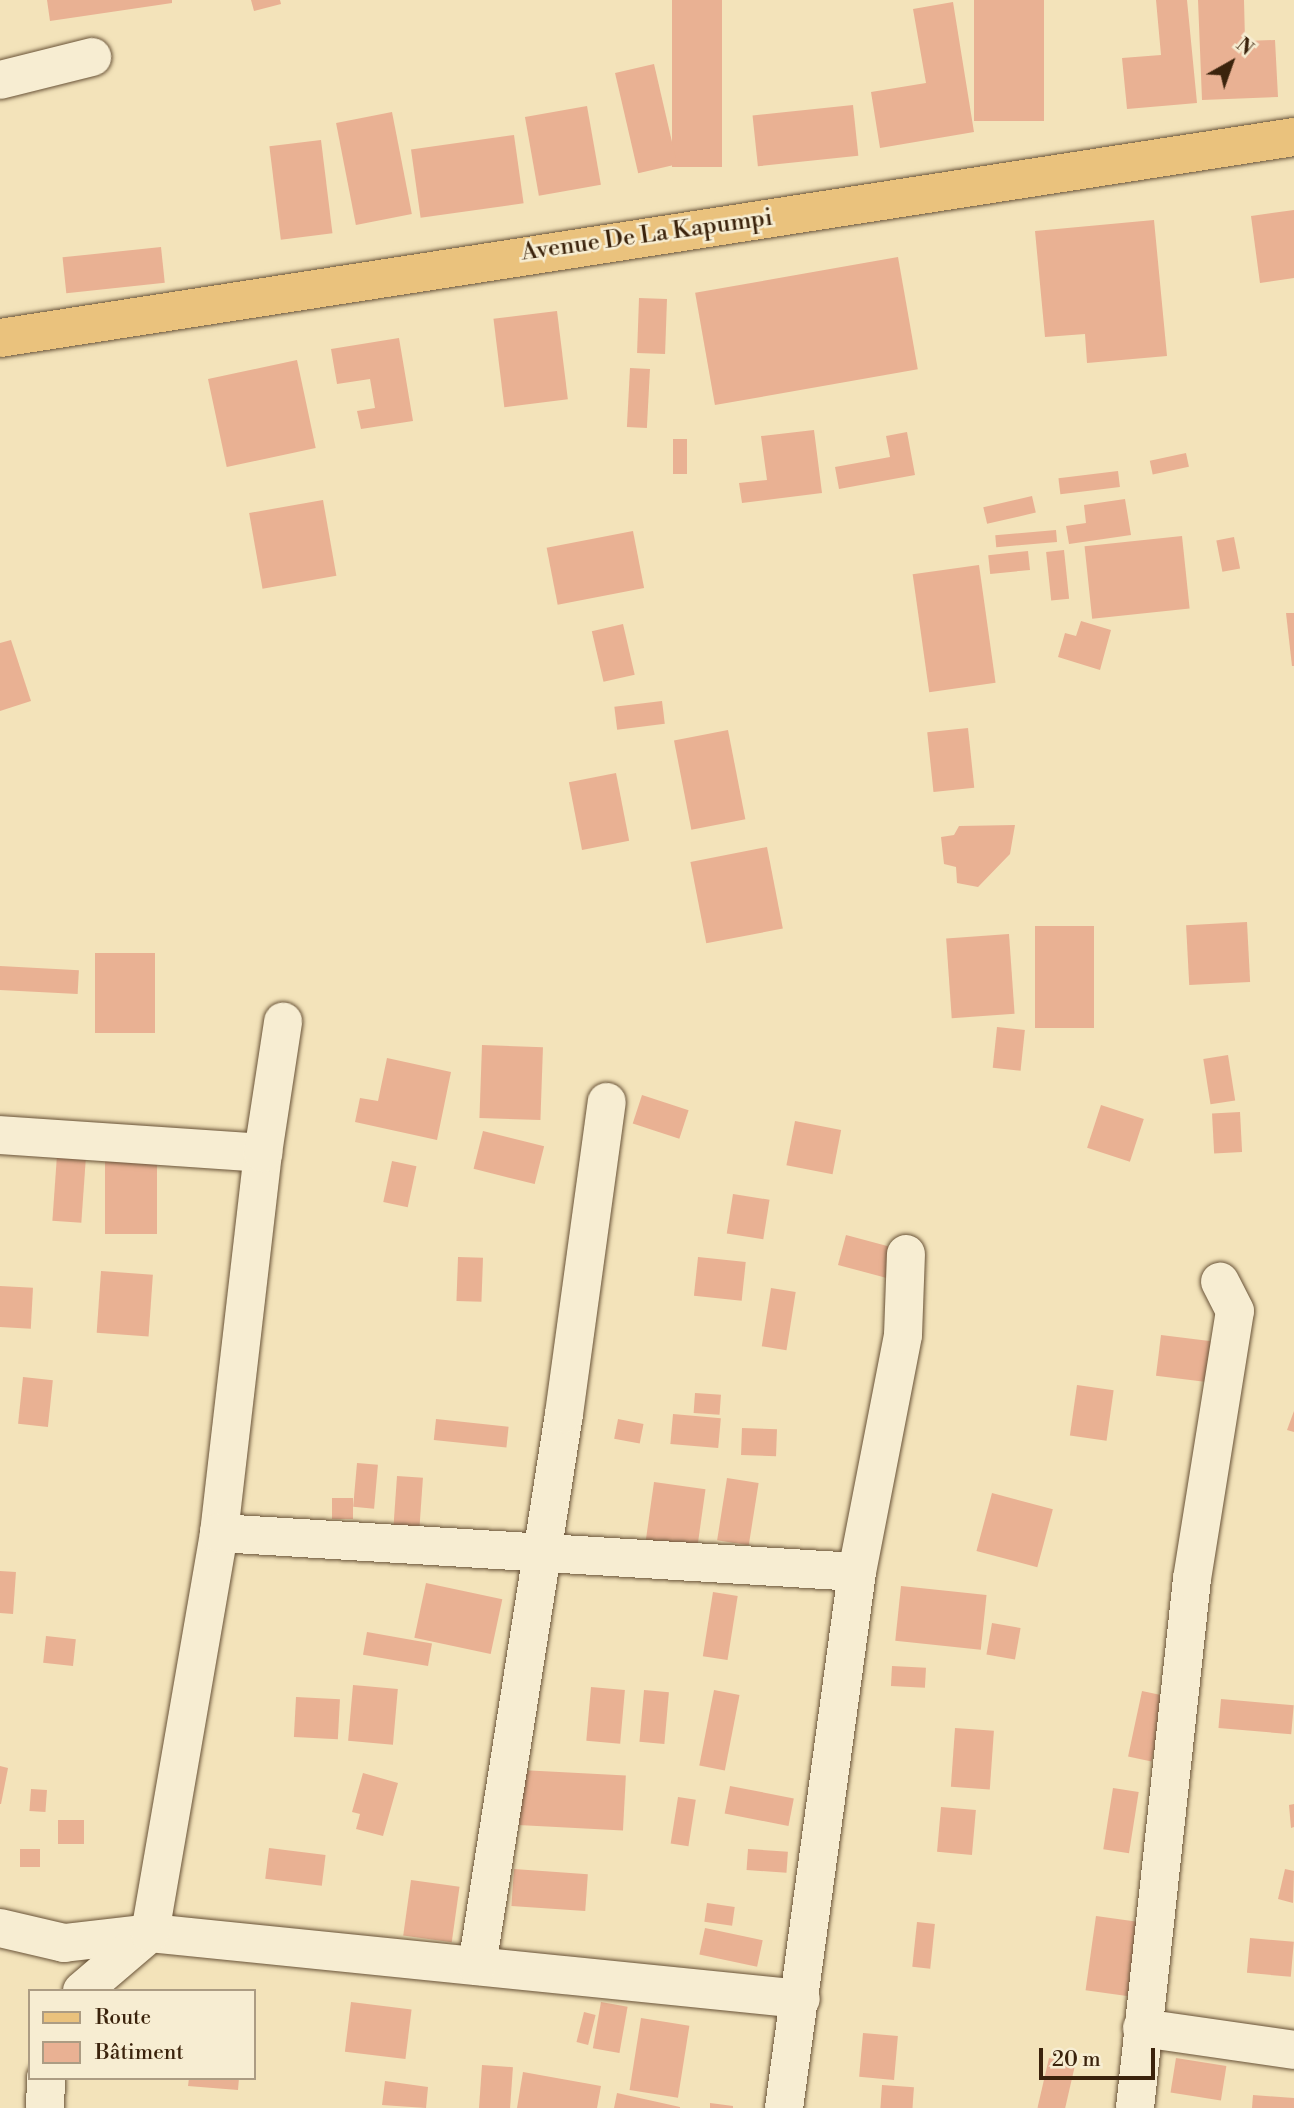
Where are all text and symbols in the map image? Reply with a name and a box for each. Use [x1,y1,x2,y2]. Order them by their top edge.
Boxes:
north arrow [1196,28,1266,98]
text: N [1231,33,1258,61]
street label: Avenue De La Kapumpi [519,204,775,268]
legend [28,1989,256,2080]
text: Route [95,2005,151,2031]
scale bar [1042,2035,1158,2078]
text: Bâtiment [95,2040,184,2066]
text: 20 m [1052,2047,1101,2073]

